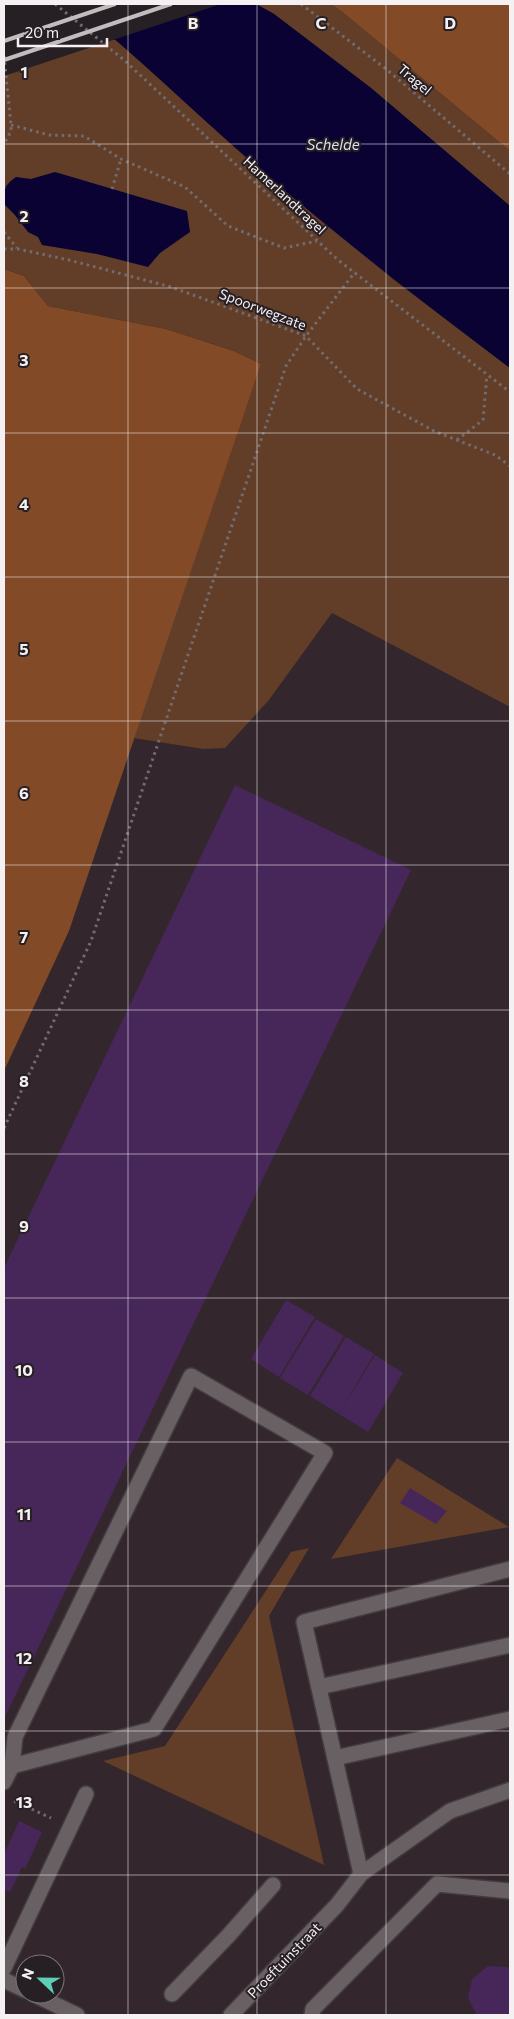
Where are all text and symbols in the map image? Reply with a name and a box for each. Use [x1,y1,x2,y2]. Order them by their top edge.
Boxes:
text: B [188,13,199,32]
text: C [316,13,327,32]
text: D [444,13,456,32]
scale bar [18,15,106,47]
text: 20 m [25,23,59,41]
street label: Tragel [395,60,435,98]
text: 1 [20,62,28,81]
water label: Schelde [306,135,360,153]
street label: Hamerlandtragel [240,152,330,238]
text: 2 [19,206,29,225]
street label: Spoorwegzate [217,285,309,333]
text: 3 [19,350,29,369]
text: 4 [19,494,29,513]
text: 5 [19,639,29,658]
text: 6 [19,783,29,802]
text: 7 [20,927,29,946]
text: 8 [19,1071,29,1090]
text: 9 [19,1216,29,1235]
text: 10 [15,1360,33,1379]
text: 11 [17,1504,31,1523]
text: 12 [16,1648,32,1667]
text: 13 [16,1792,32,1811]
street label: Proeftuinstraat [244,1919,324,2001]
north arrow [15,1954,65,2004]
text: N [18,1966,37,1982]

